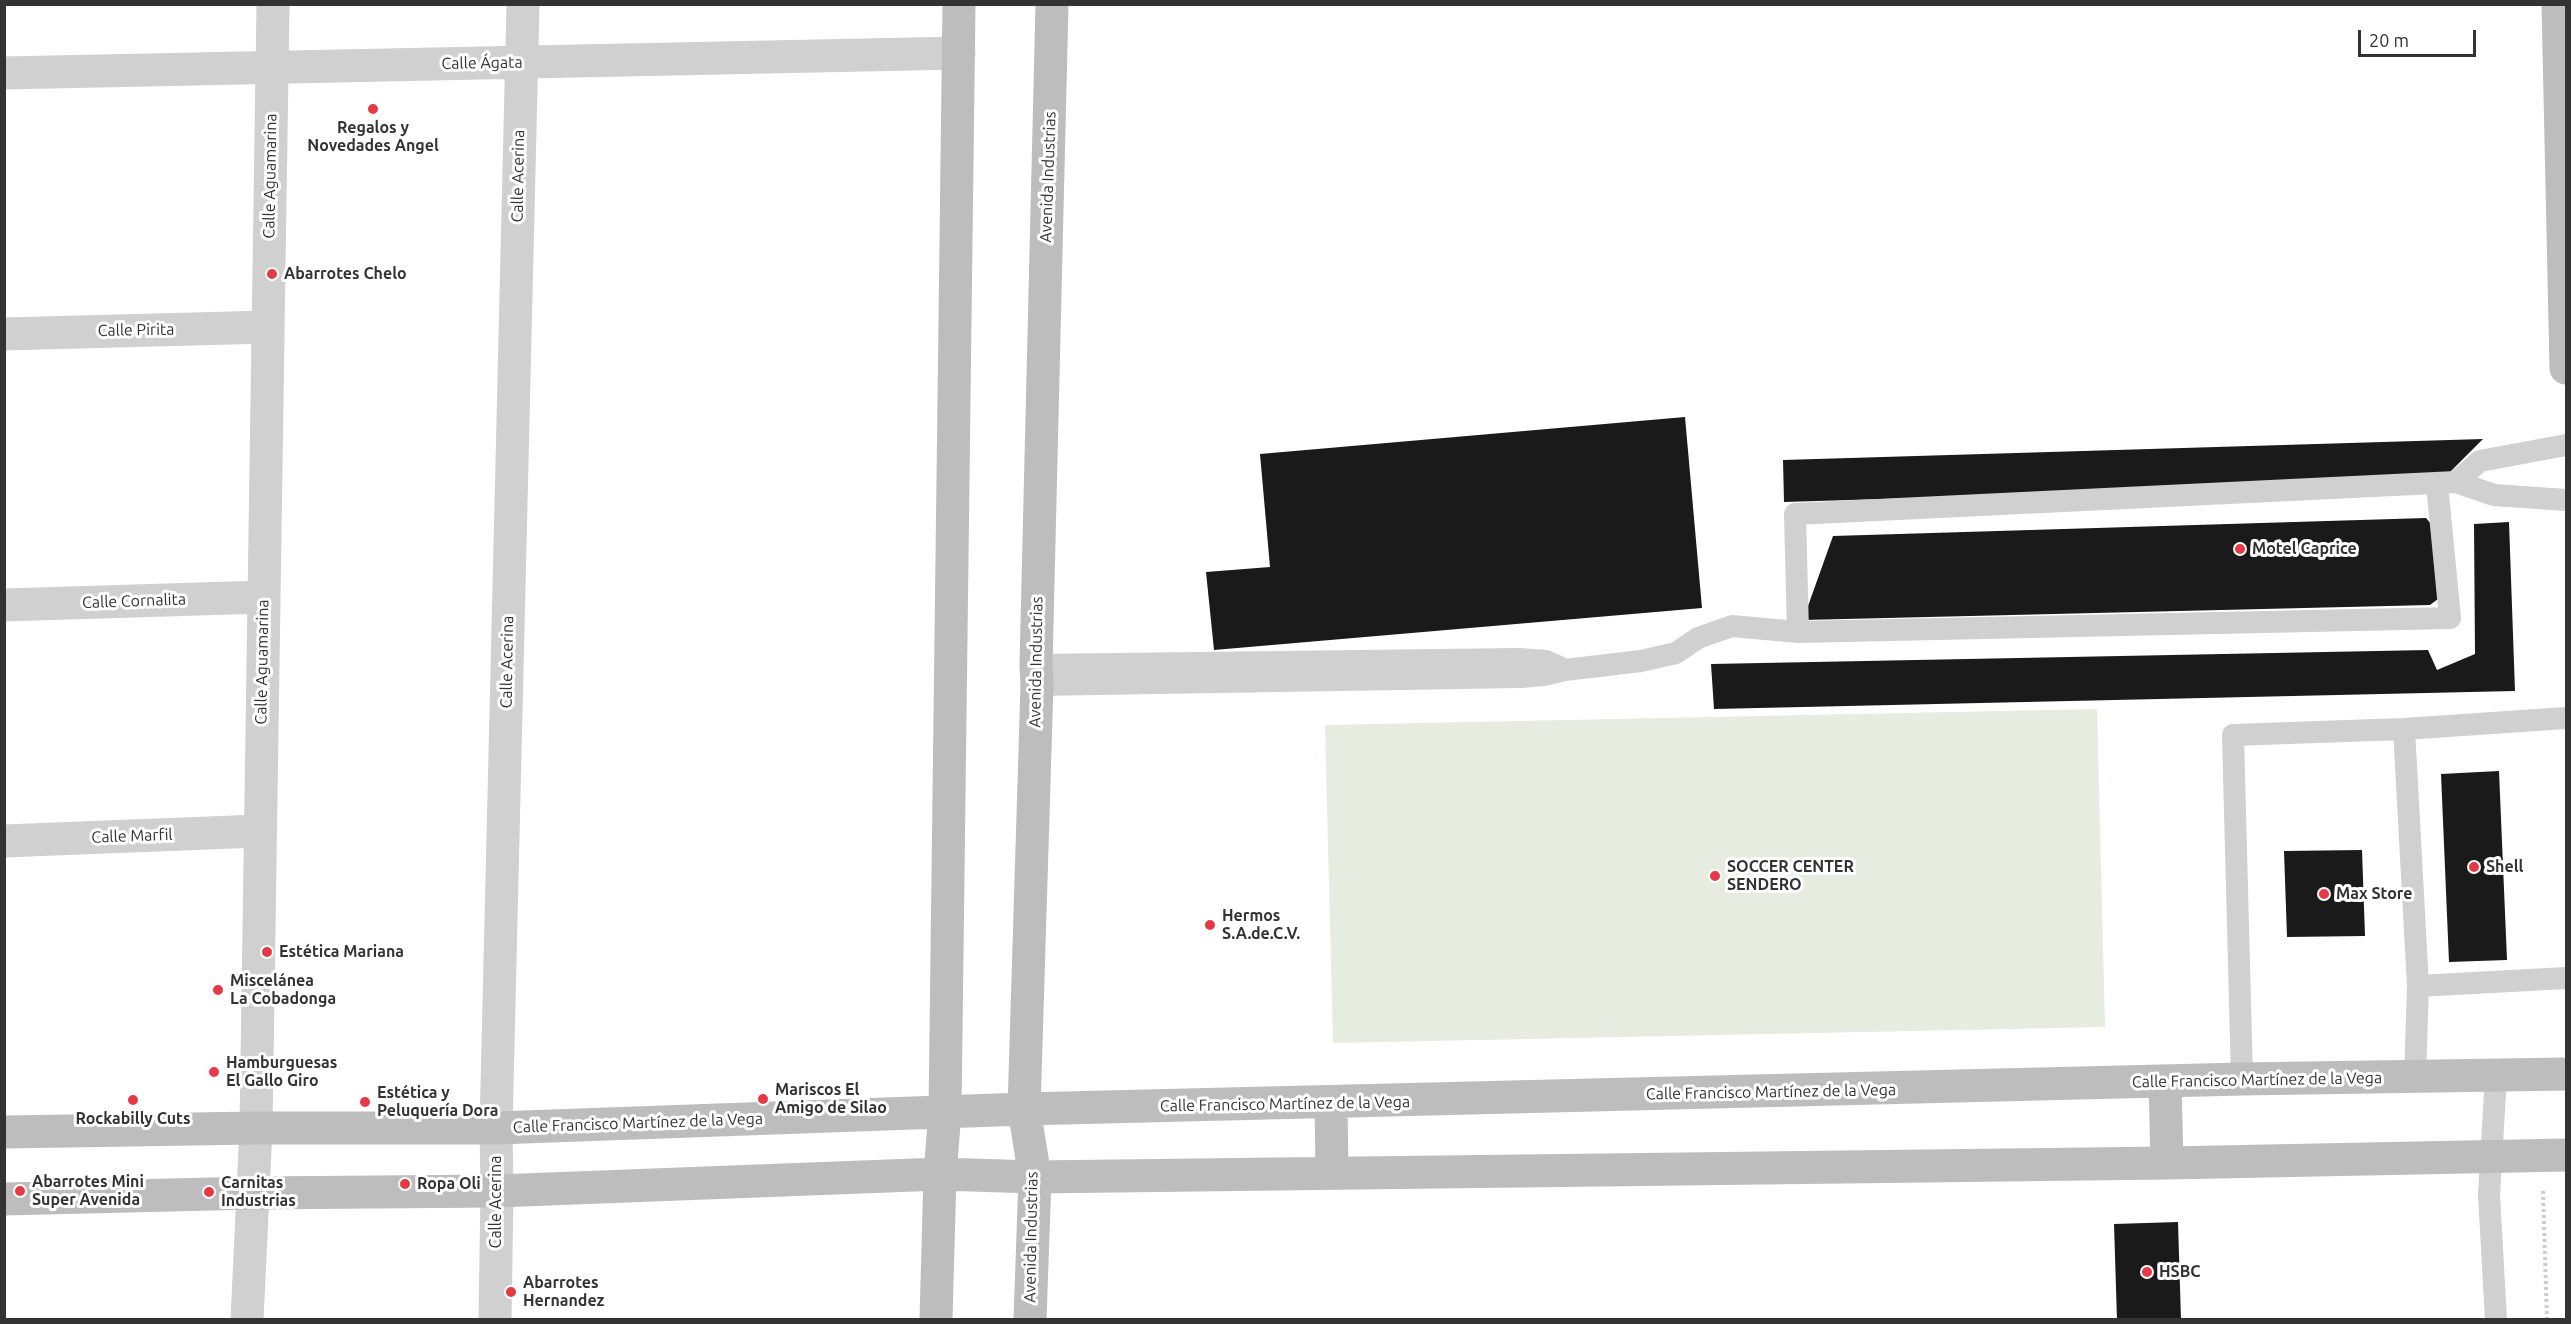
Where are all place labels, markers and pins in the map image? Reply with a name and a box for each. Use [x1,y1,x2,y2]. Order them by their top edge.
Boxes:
marker: Regalos y Novedades Angel [366,102,380,116]
place label: Regalos y Novedades Angel [307,118,439,156]
place label: Abarrotes Chelo [284,264,407,284]
marker: Abarrotes Chelo [265,267,279,281]
place label: Motel Caprice [2252,539,2357,559]
marker: Motel Caprice [2233,542,2247,556]
place label: SOCCER CENTER SENDERO [1727,857,1854,895]
place label: Shell [2486,857,2523,877]
marker: Shell [2467,860,2481,874]
marker: SOCCER CENTER SENDERO [1708,869,1722,883]
place label: Max Store [2336,884,2412,904]
marker: Max Store [2317,887,2331,901]
place label: Hermos S.A.de.C.V. [1222,906,1300,944]
marker: Hermos S.A.de.C.V. [1203,918,1217,932]
place label: Estética Mariana [279,942,404,962]
marker: Estética Mariana [260,945,274,959]
place label: Miscelánea La Cobadonga [230,971,336,1009]
marker: Miscelánea La Cobadonga [211,983,225,997]
place label: Hamburguesas El Gallo Giro [226,1053,337,1091]
marker: Hamburguesas El Gallo Giro [207,1065,221,1079]
place label: Mariscos El Amigo de Silao [775,1080,887,1118]
place label: Estética y Peluquería Dora [377,1083,498,1121]
marker: Mariscos El Amigo de Silao [756,1092,770,1106]
marker: Rockabilly Cuts [126,1093,140,1107]
marker: Estética y Peluquería Dora [358,1095,372,1109]
place label: Rockabilly Cuts [76,1109,190,1129]
place label: Abarrotes Mini Super Avenida [32,1172,144,1210]
place label: Carnitas Industrias [221,1173,296,1211]
place label: Ropa Oli [417,1174,481,1194]
marker: Ropa Oli [398,1177,412,1191]
marker: Abarrotes Mini Super Avenida [13,1184,27,1198]
marker: Carnitas Industrias [202,1185,216,1199]
place label: HSBC [2159,1262,2201,1282]
marker: HSBC [2140,1265,2154,1279]
place label: Abarrotes Hernandez [523,1273,604,1311]
marker: Abarrotes Hernandez [504,1285,518,1299]

